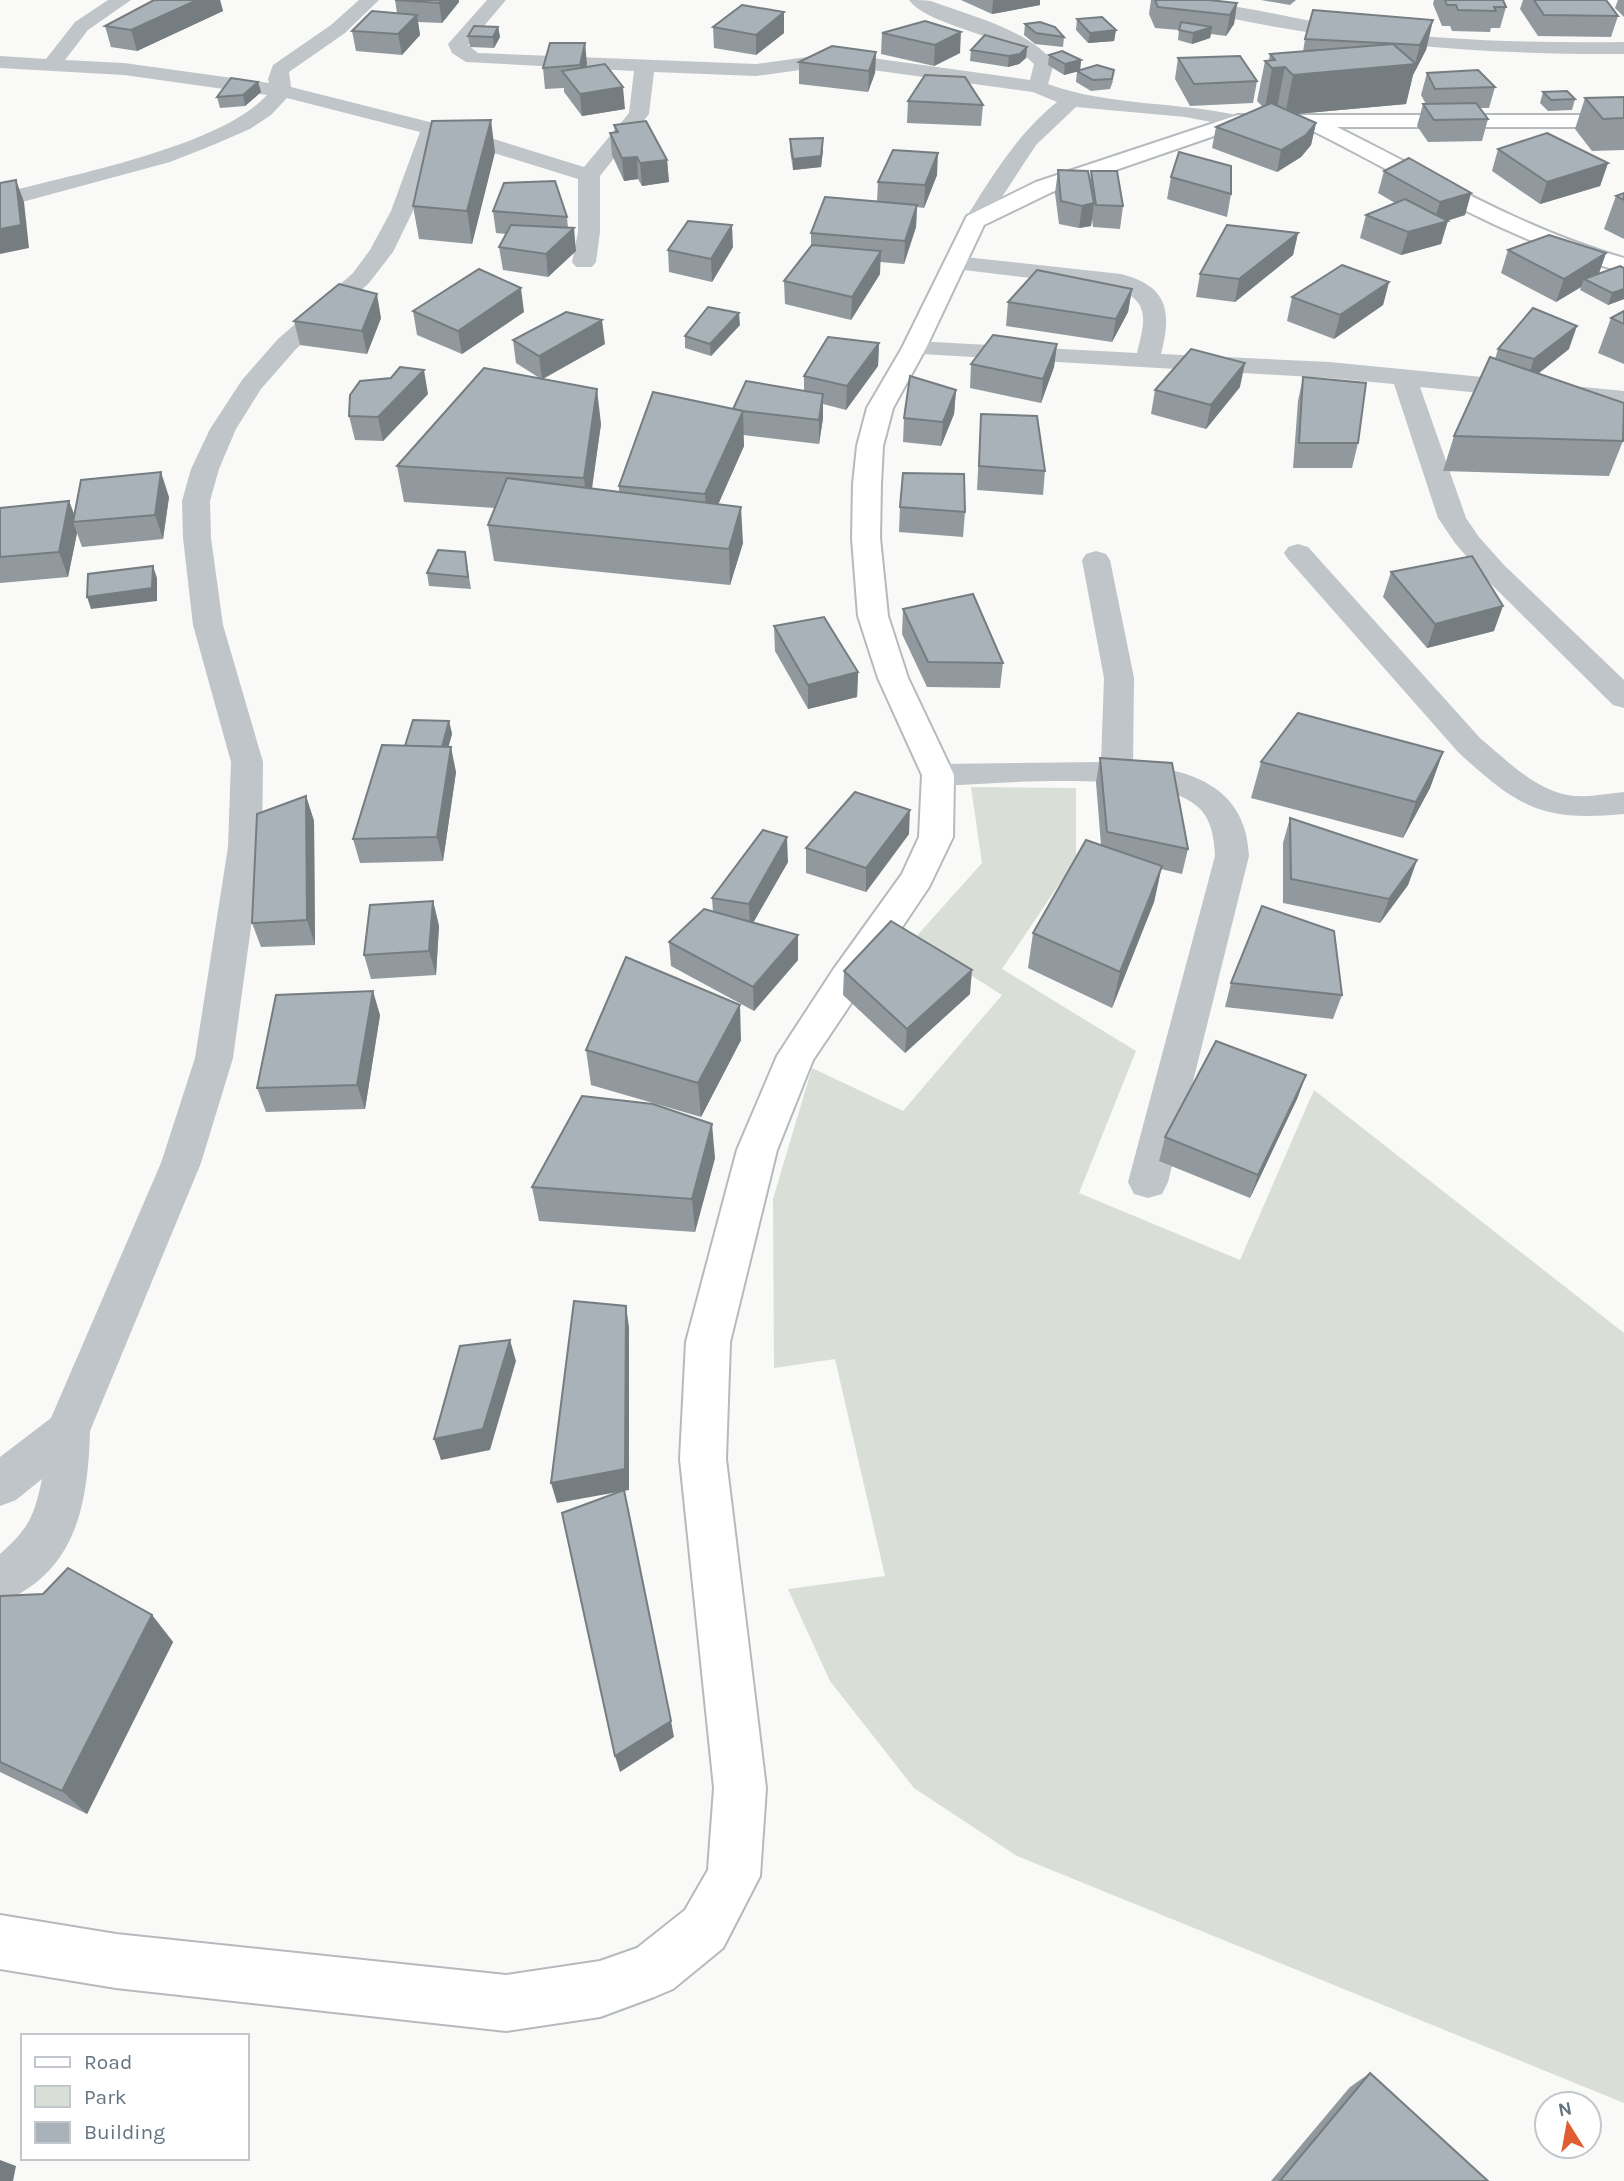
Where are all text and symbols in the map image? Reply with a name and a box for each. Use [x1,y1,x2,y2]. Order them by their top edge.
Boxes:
legend [21,2034,248,2160]
text: Road [84,2050,132,2074]
text: Park [84,2085,127,2109]
north arrow [1533,2090,1603,2160]
text: N [1556,2097,1574,2121]
text: Building [84,2120,165,2144]

